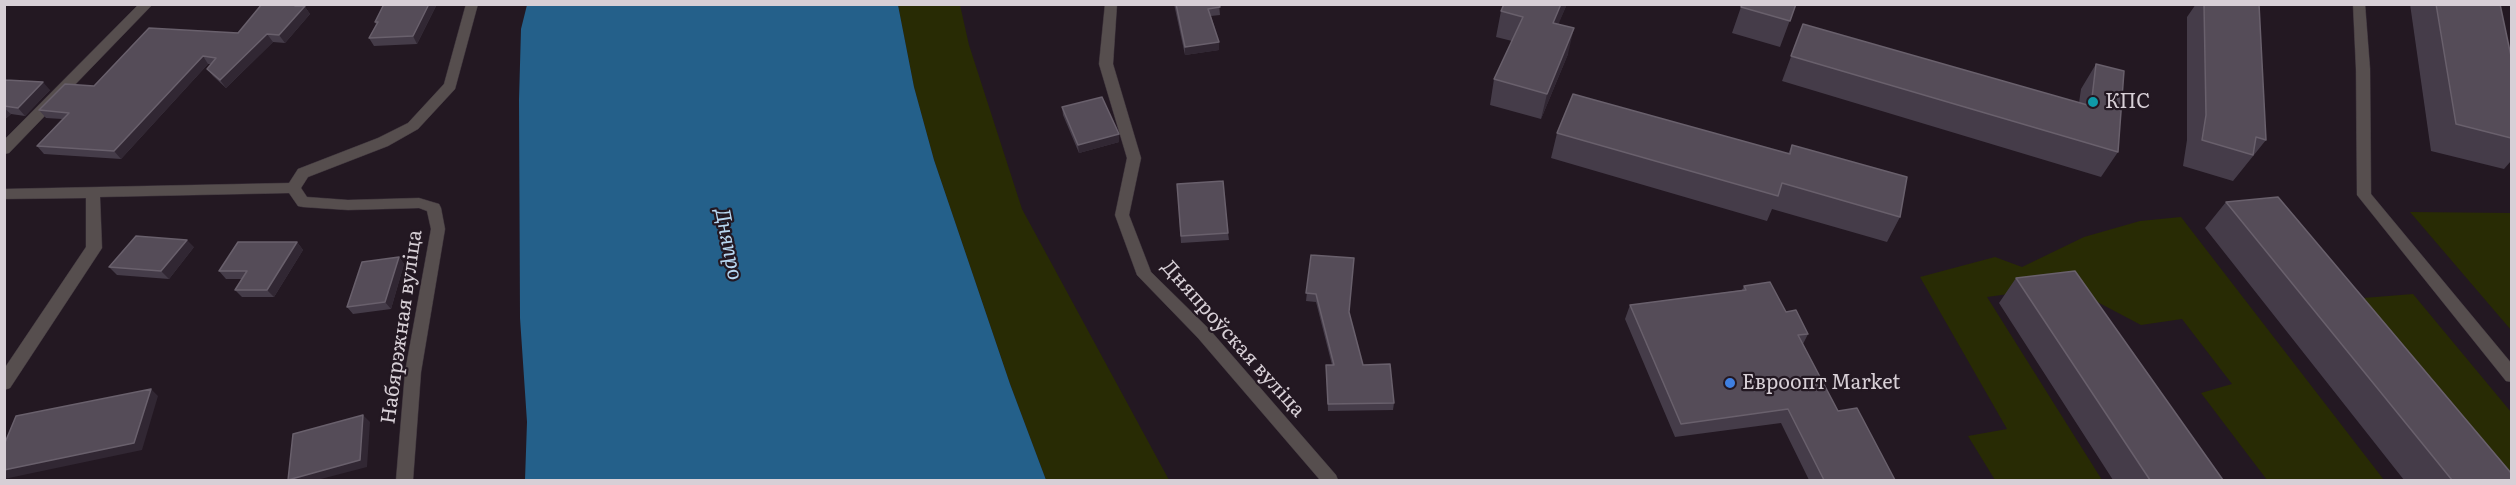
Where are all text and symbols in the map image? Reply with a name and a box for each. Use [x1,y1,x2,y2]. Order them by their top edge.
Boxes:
place label: КПС [2105,90,2150,114]
marker: КПС [2086,95,2100,109]
water label: Дняпро [709,206,747,282]
street label: Набярэжная вуліца [376,228,428,426]
street label: Дняпроўская вуліца [1156,256,1310,422]
place label: Евроопт Market [1742,371,1900,395]
marker: Евроопт Market [1723,376,1737,390]

